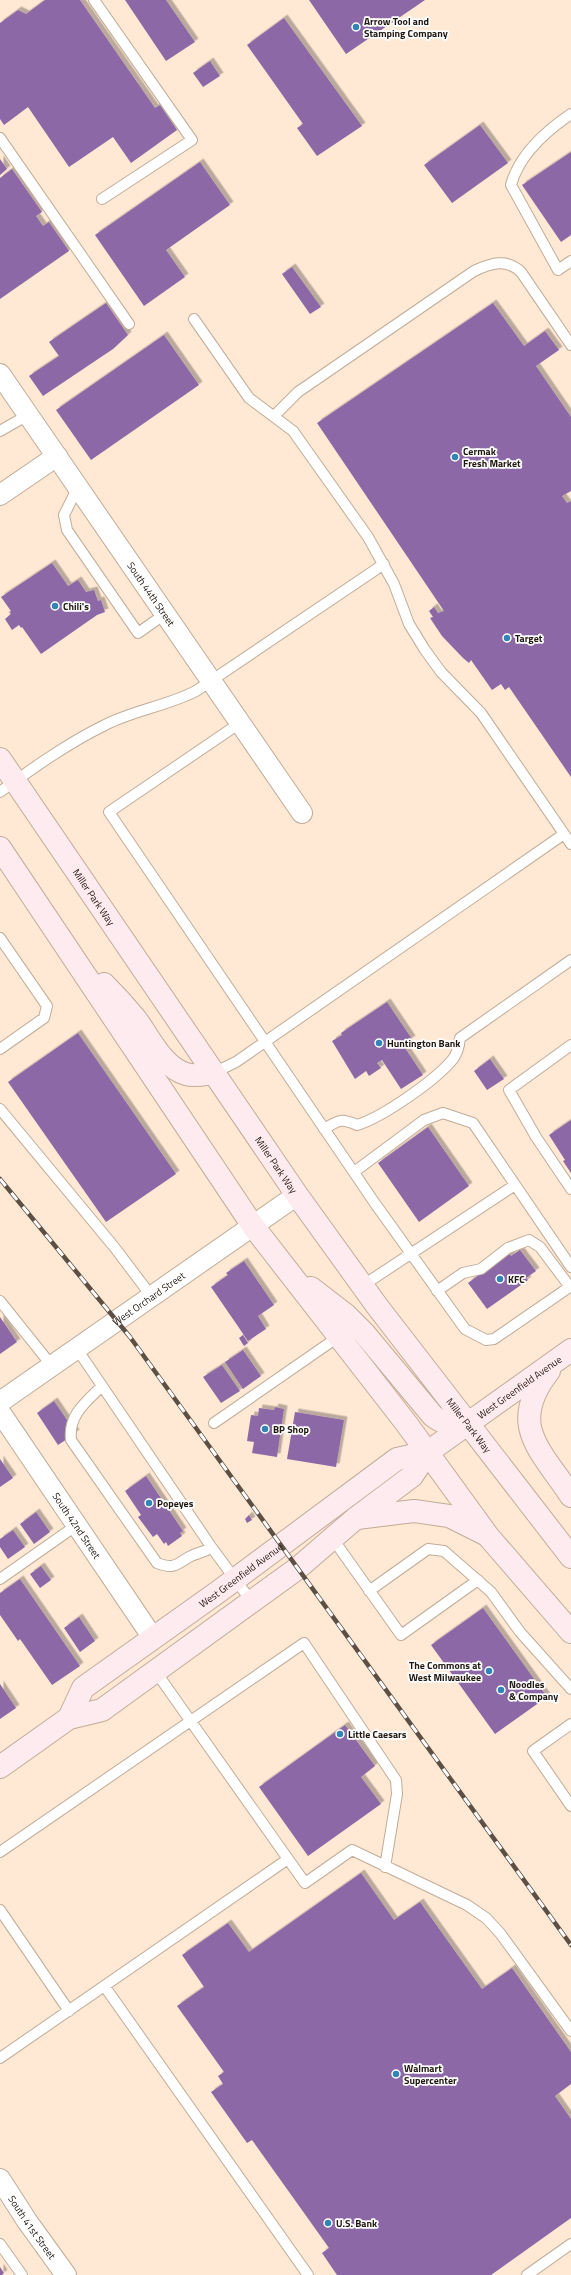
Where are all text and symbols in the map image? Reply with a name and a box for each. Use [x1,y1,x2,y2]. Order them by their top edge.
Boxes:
place label: Arrow Tool and Stamping Company [364,14,448,41]
marker: Arrow Tool and Stamping Company [351,22,361,32]
place label: Cermak Fresh Market [463,444,521,471]
marker: Cermak Fresh Market [450,452,460,462]
street label: South 44th Street [124,559,179,630]
place label: Chili's [63,599,89,614]
marker: Chili's [50,601,60,611]
place label: Target [515,631,543,646]
marker: Target [502,633,512,643]
street label: Miller Park Way [69,866,119,929]
place label: Huntington Bank [387,1036,461,1051]
marker: Huntington Bank [374,1038,384,1048]
street label: Miller Park Way [252,1133,301,1196]
street label: West Orchard Street [109,1268,188,1329]
place label: KFC [508,1272,525,1287]
marker: KFC [495,1274,505,1284]
street label: West Greenfield Avenue [474,1352,565,1422]
street label: Miller Park Way [443,1395,495,1456]
place label: BP Shop [273,1422,309,1437]
marker: BP Shop [260,1424,270,1434]
street label: South 42nd Street [49,1489,105,1562]
place label: Popeyes [157,1496,194,1511]
marker: Popeyes [144,1498,154,1508]
street label: West Greenfield Avenue [196,1539,286,1611]
place label: The Commons at West Milwaukee [409,1658,481,1685]
marker: The Commons at West Milwaukee [484,1666,494,1676]
place label: Noodles & Company [509,1677,558,1704]
marker: Noodles & Company [496,1685,506,1695]
place label: Little Caesars [348,1727,407,1742]
marker: Little Caesars [335,1729,345,1739]
place label: Walmart Supercenter [404,2061,457,2088]
marker: Walmart Supercenter [391,2069,401,2079]
street label: South 41st Street [5,2192,60,2263]
place label: U.S. Bank [336,2216,378,2231]
marker: U.S. Bank [323,2218,333,2228]

